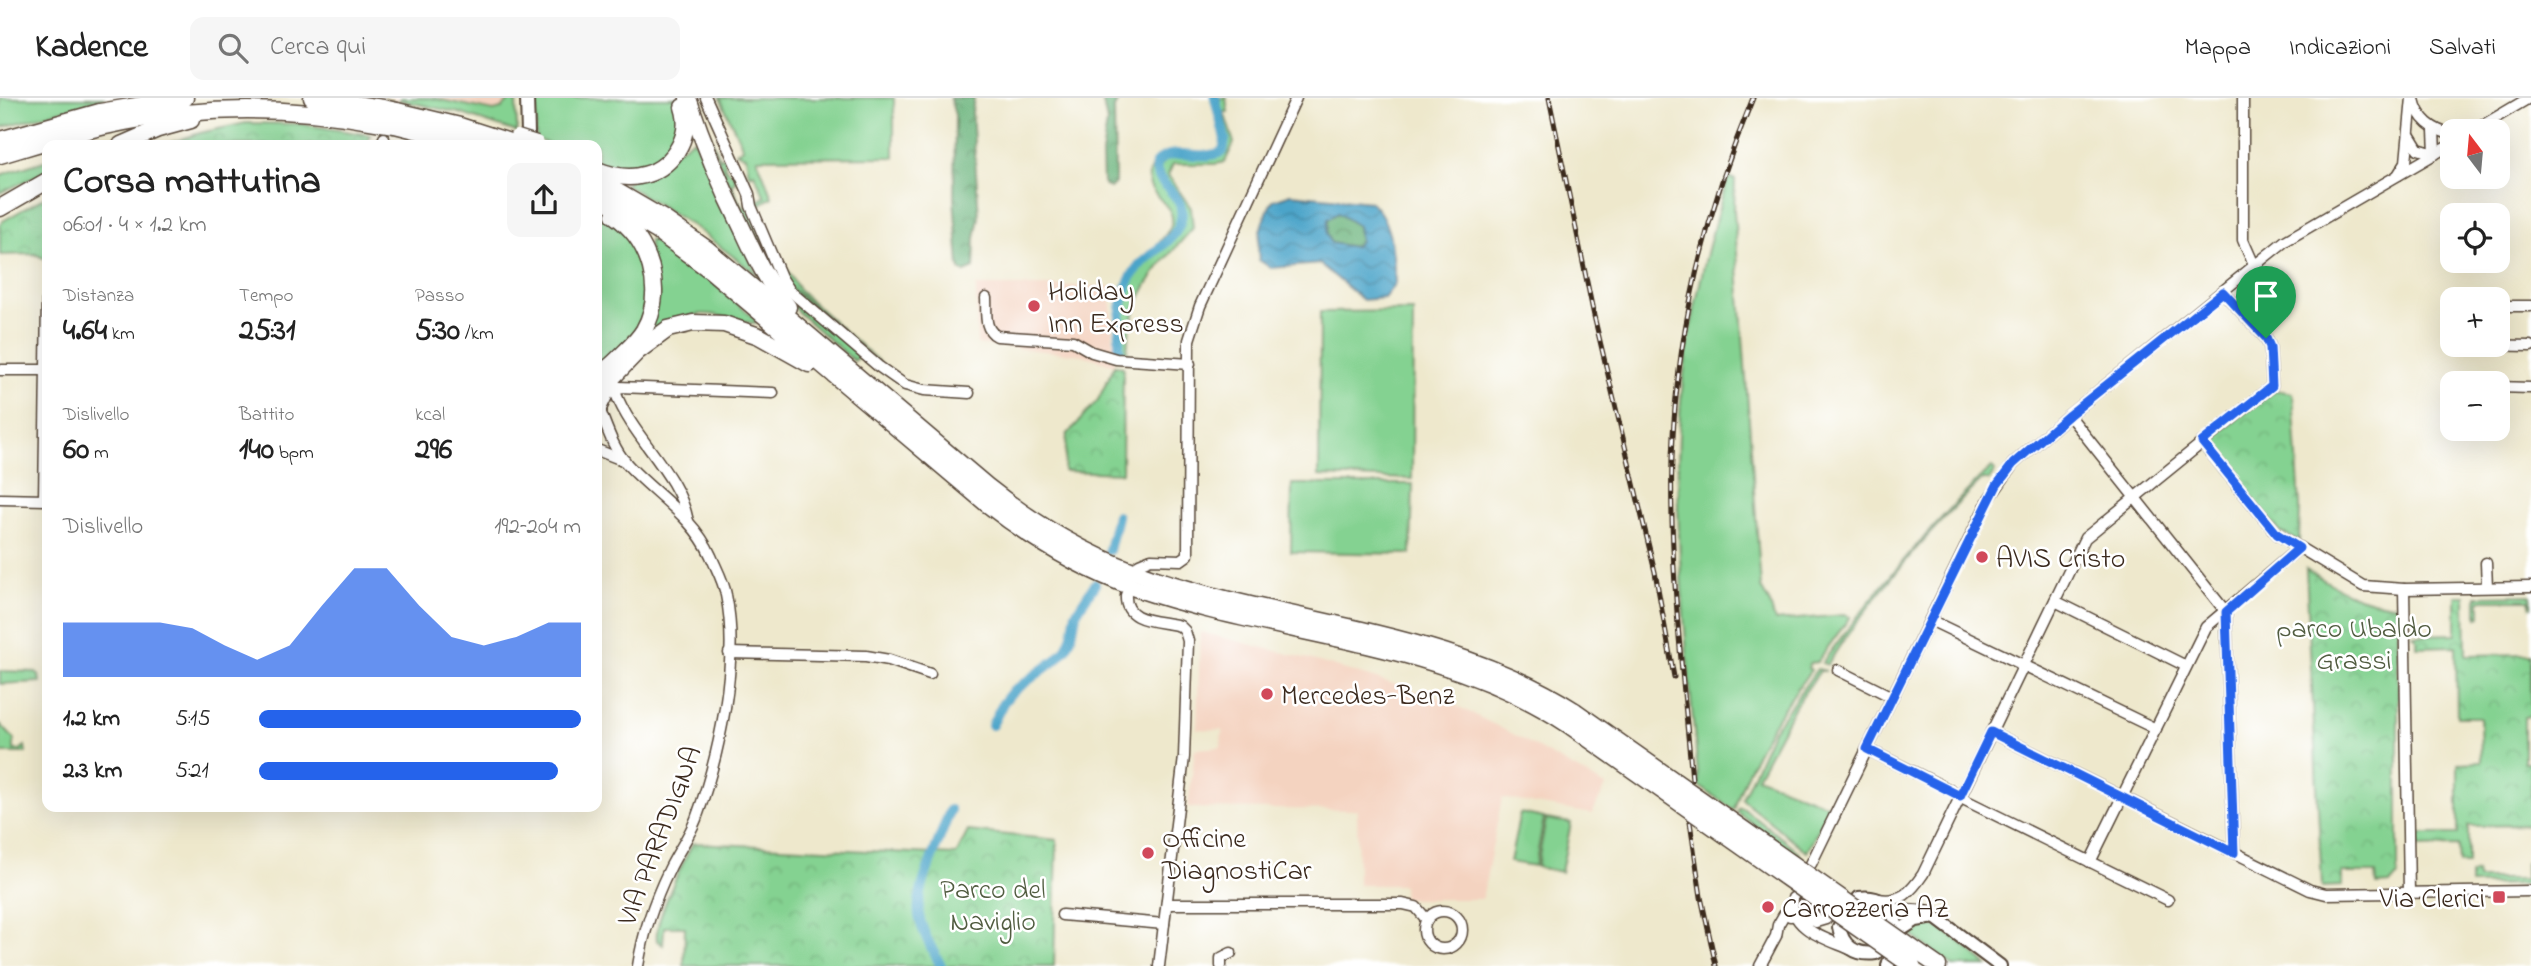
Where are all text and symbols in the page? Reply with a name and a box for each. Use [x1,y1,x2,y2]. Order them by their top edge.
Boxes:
search box [190,17,680,80]
text: Kadence [35,24,148,72]
icon: search [214,29,252,67]
text: Cerca qui [270,29,366,67]
text: Mappa [2184,31,2251,66]
text: Indicazioni [2289,31,2391,66]
text: Salvati [2429,31,2496,66]
north arrow [2440,119,2510,189]
map controls [2440,119,2510,441]
text: Corsa mattutina [63,155,321,211]
button: share [507,163,581,237]
button: locate [2440,203,2510,273]
text: 06:01 · 4 × 1.2 km [63,209,207,242]
pin [2236,266,2296,338]
place label: Holiday Inn Express [1048,273,1184,346]
icon: arrive [2247,277,2285,315]
text: Distanza [63,283,134,310]
text: Tempo [239,283,293,310]
text: Passo [415,283,464,310]
button: + [2440,287,2510,357]
marker: Holiday Inn Express [1026,298,1042,314]
text: 4.64 [63,310,107,354]
text: 25:31 [239,310,296,354]
text: 5:30 [415,310,460,354]
text: km [107,321,135,348]
text: /km [460,321,494,348]
button: − [2440,371,2510,441]
text: Dislivello [63,402,129,429]
text: Battito [239,402,295,429]
text: kcal [415,402,445,429]
text: 60 [63,429,89,473]
text: 140 [239,429,274,473]
text: 296 [415,429,452,473]
text: m [89,440,109,467]
text: bpm [274,440,314,467]
text: Dislivello [63,511,143,544]
text: 192–204 m [494,511,581,544]
place label: AVIS Cristo [1996,540,2125,581]
marker: AVIS Cristo [1974,549,1990,565]
park label: parco Ubaldo Grassi [2276,610,2432,683]
place label: Mercedes-Benz [1281,677,1454,718]
marker: Mercedes-Benz [1259,686,1275,702]
text: 1.2 km [63,703,120,736]
text: 5:15 [175,703,211,736]
street label: VIA PARADIGNA [608,741,714,933]
text: 2.3 km [63,755,122,788]
text: 5:21 [175,755,209,788]
place label: Officine DiagnostiCar [1161,820,1312,893]
marker: Officine DiagnostiCar [1140,845,1156,861]
park label: Parco del Naviglio [940,871,1046,944]
place label: Via Clerici [2378,880,2485,921]
marker: Via Clerici [2491,889,2507,905]
place label: Carrozzeria AZ [1782,890,1949,931]
marker: Carrozzeria AZ [1760,899,1776,915]

